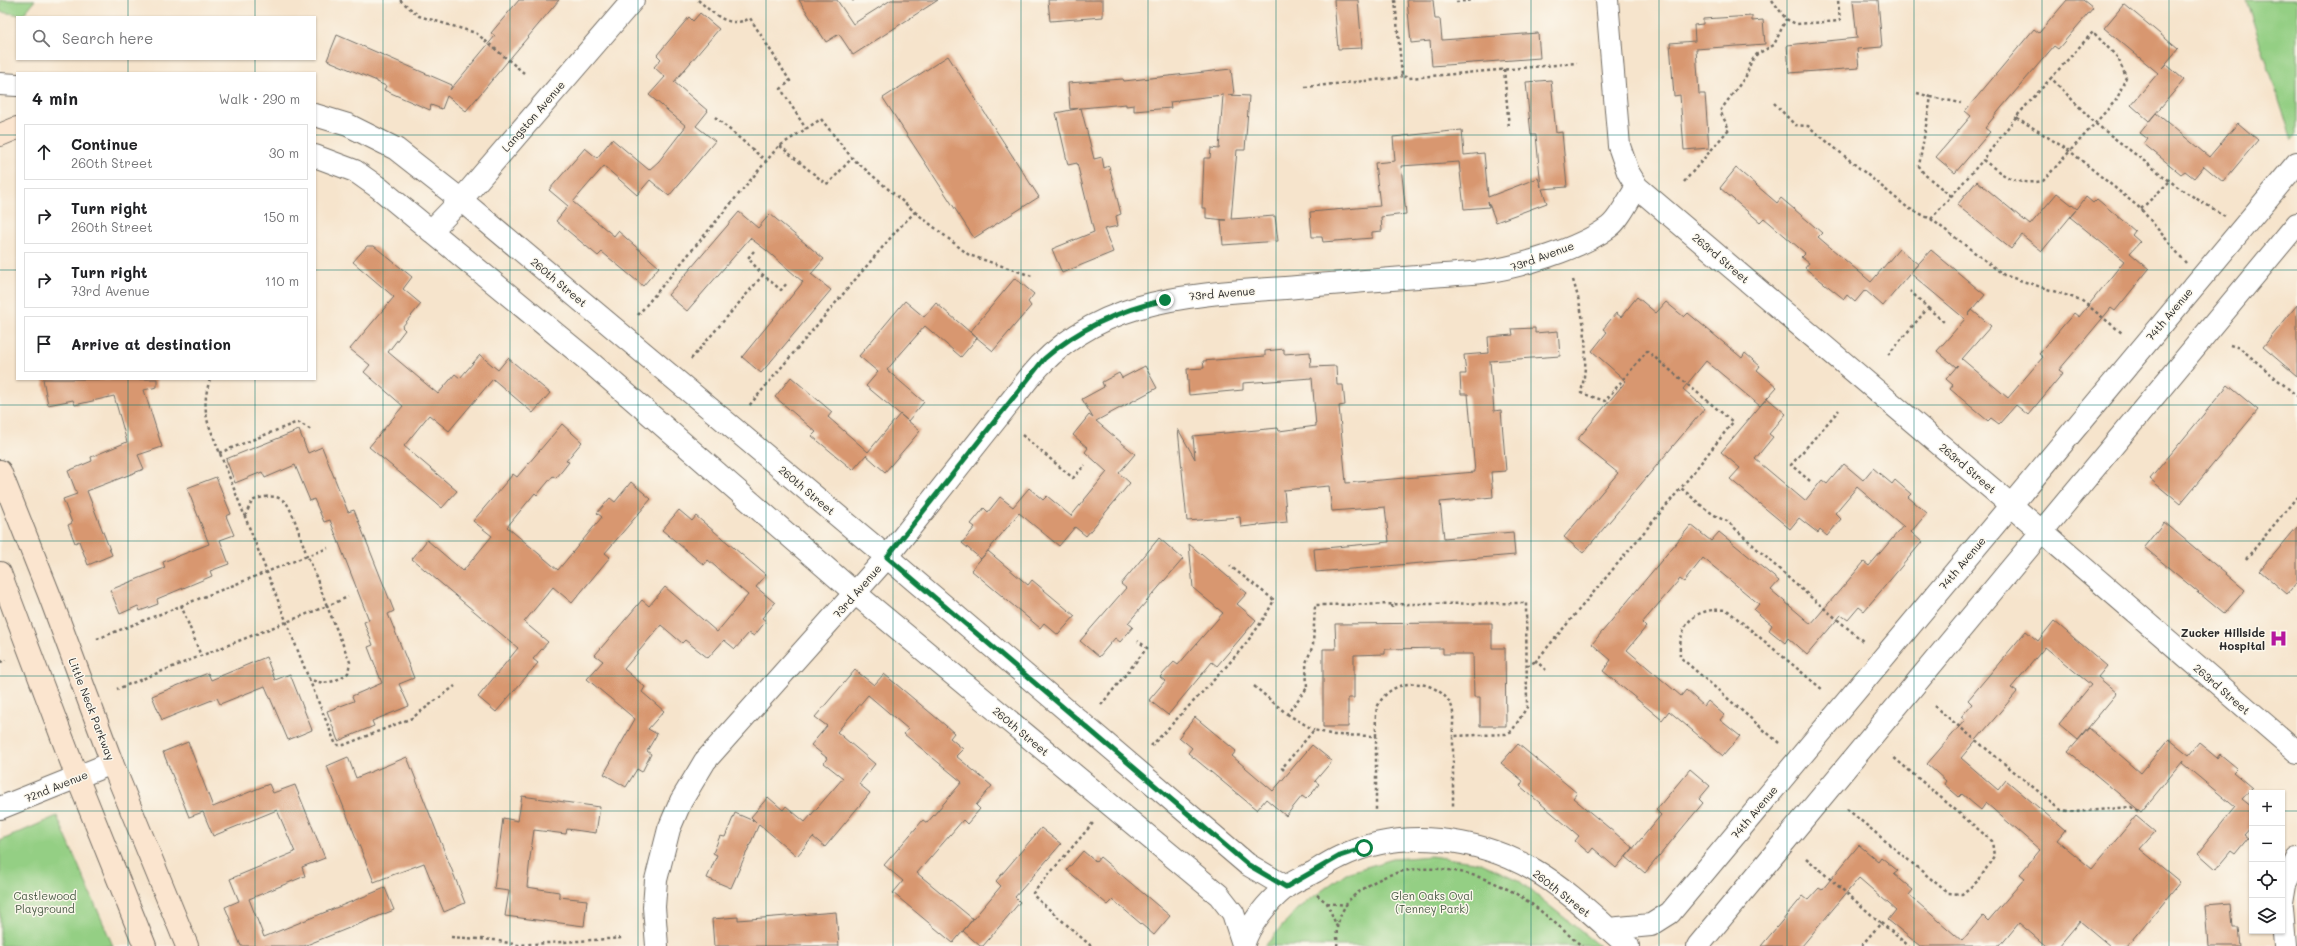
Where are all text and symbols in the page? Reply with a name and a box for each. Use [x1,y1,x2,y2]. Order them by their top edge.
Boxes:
search box [16,16,316,60]
icon: search [30,27,52,49]
text: Search here [62,28,153,48]
street label: Langston Avenue [498,77,568,155]
text: 4 min [32,87,78,109]
text: Walk · 290 m [219,90,300,107]
text: Continue [71,134,138,154]
icon: ahead [33,141,55,163]
text: 30 m [269,144,299,161]
text: 260th Street [71,154,153,171]
text: Turn right [71,198,148,218]
icon: right [33,205,55,227]
text: 150 m [263,208,299,225]
text: 260th Street [71,218,153,235]
street label: 263rd Street [1689,230,1753,286]
street label: 73rd Avenue [1508,237,1576,274]
street label: 260th Street [528,254,590,310]
text: Turn right [71,262,148,282]
icon: right [33,269,55,291]
text: 110 m [265,272,299,289]
text: 73rd Avenue [71,282,150,299]
street label: 73rd Avenue [1188,283,1256,303]
street label: 74th Avenue [2142,284,2196,344]
route end [1156,291,1174,309]
icon: arrive [33,333,55,355]
text: Arrive at destination [71,334,231,354]
street label: 263rd Street [1936,440,2000,496]
street label: 260th Street [776,462,838,518]
street label: 74th Avenue [1935,533,1989,593]
street label: 73rd Avenue [829,561,885,621]
place label: Zucker Hillside Hospital [2181,625,2265,653]
hospital icon: Zucker Hillside Hospital [2268,628,2288,648]
street label: Little Neck Parkway [66,656,119,763]
street label: 263rd Street [2191,660,2254,718]
street label: 260th Street [990,703,1052,759]
street label: 72nd Avenue [22,766,90,805]
street label: 74th Avenue [1727,782,1781,842]
map controls [2249,790,2285,934]
button: + [2249,790,2285,826]
button: − [2249,826,2285,862]
route start [1355,839,1373,857]
button: locate [2249,862,2285,898]
street label: 260th Street [1530,866,1594,920]
park label: Castlewood Playground [13,888,77,916]
park label: Glen Oaks Oval (Tenney Park) [1391,888,1473,916]
button: layers [2249,898,2285,934]

